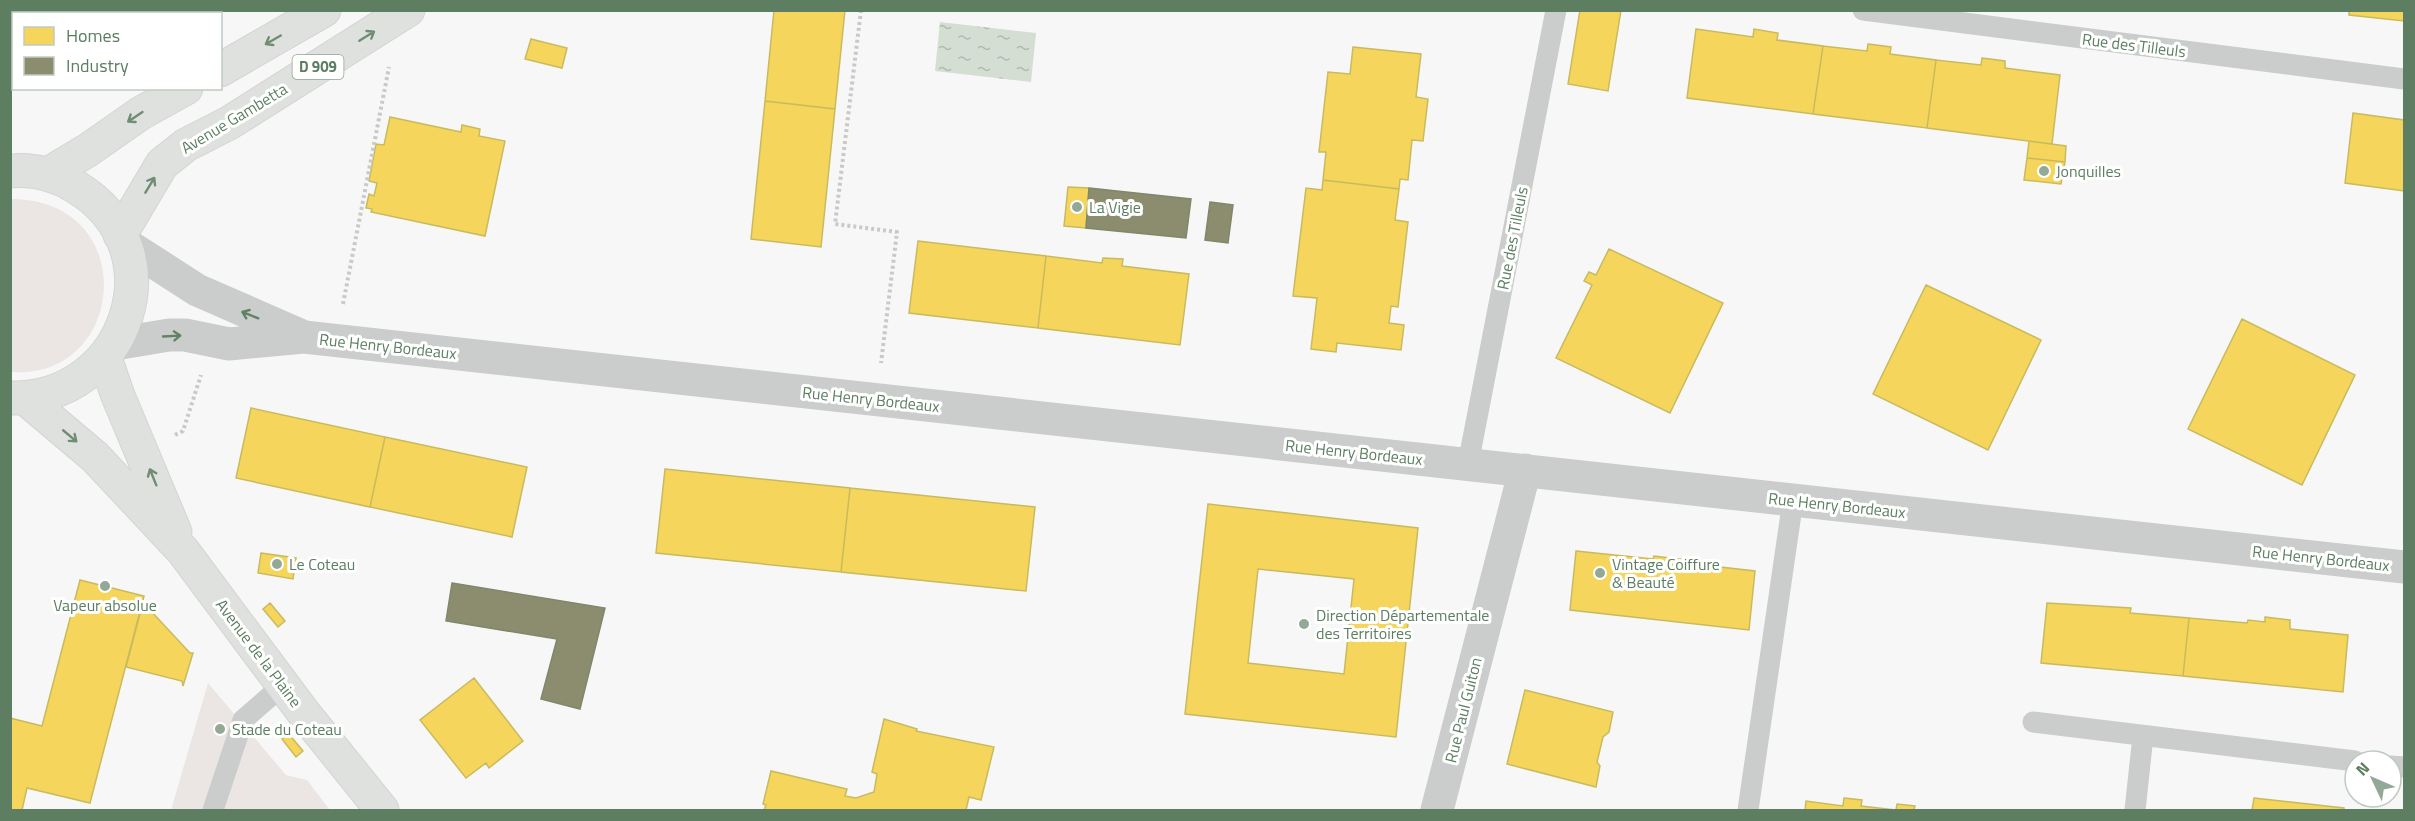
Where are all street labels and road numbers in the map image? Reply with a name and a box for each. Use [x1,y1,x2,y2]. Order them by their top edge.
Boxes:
street label: Rue des Tilleuls [2081,27,2187,63]
road number: D 909 [292,55,344,79]
street label: Avenue Gambetta [176,77,292,159]
street label: Rue des Tilleuls [1490,184,1534,292]
street label: Rue Henry Bordeaux [318,327,458,365]
street label: Rue Henry Bordeaux [801,380,941,418]
street label: Rue Henry Bordeaux [1284,433,1424,471]
street label: Rue Henry Bordeaux [1767,486,1907,524]
street label: Rue Henry Bordeaux [2251,539,2391,577]
street label: Avenue de la Plaine [210,594,308,712]
street label: Rue Paul Guiton [1438,655,1488,765]

